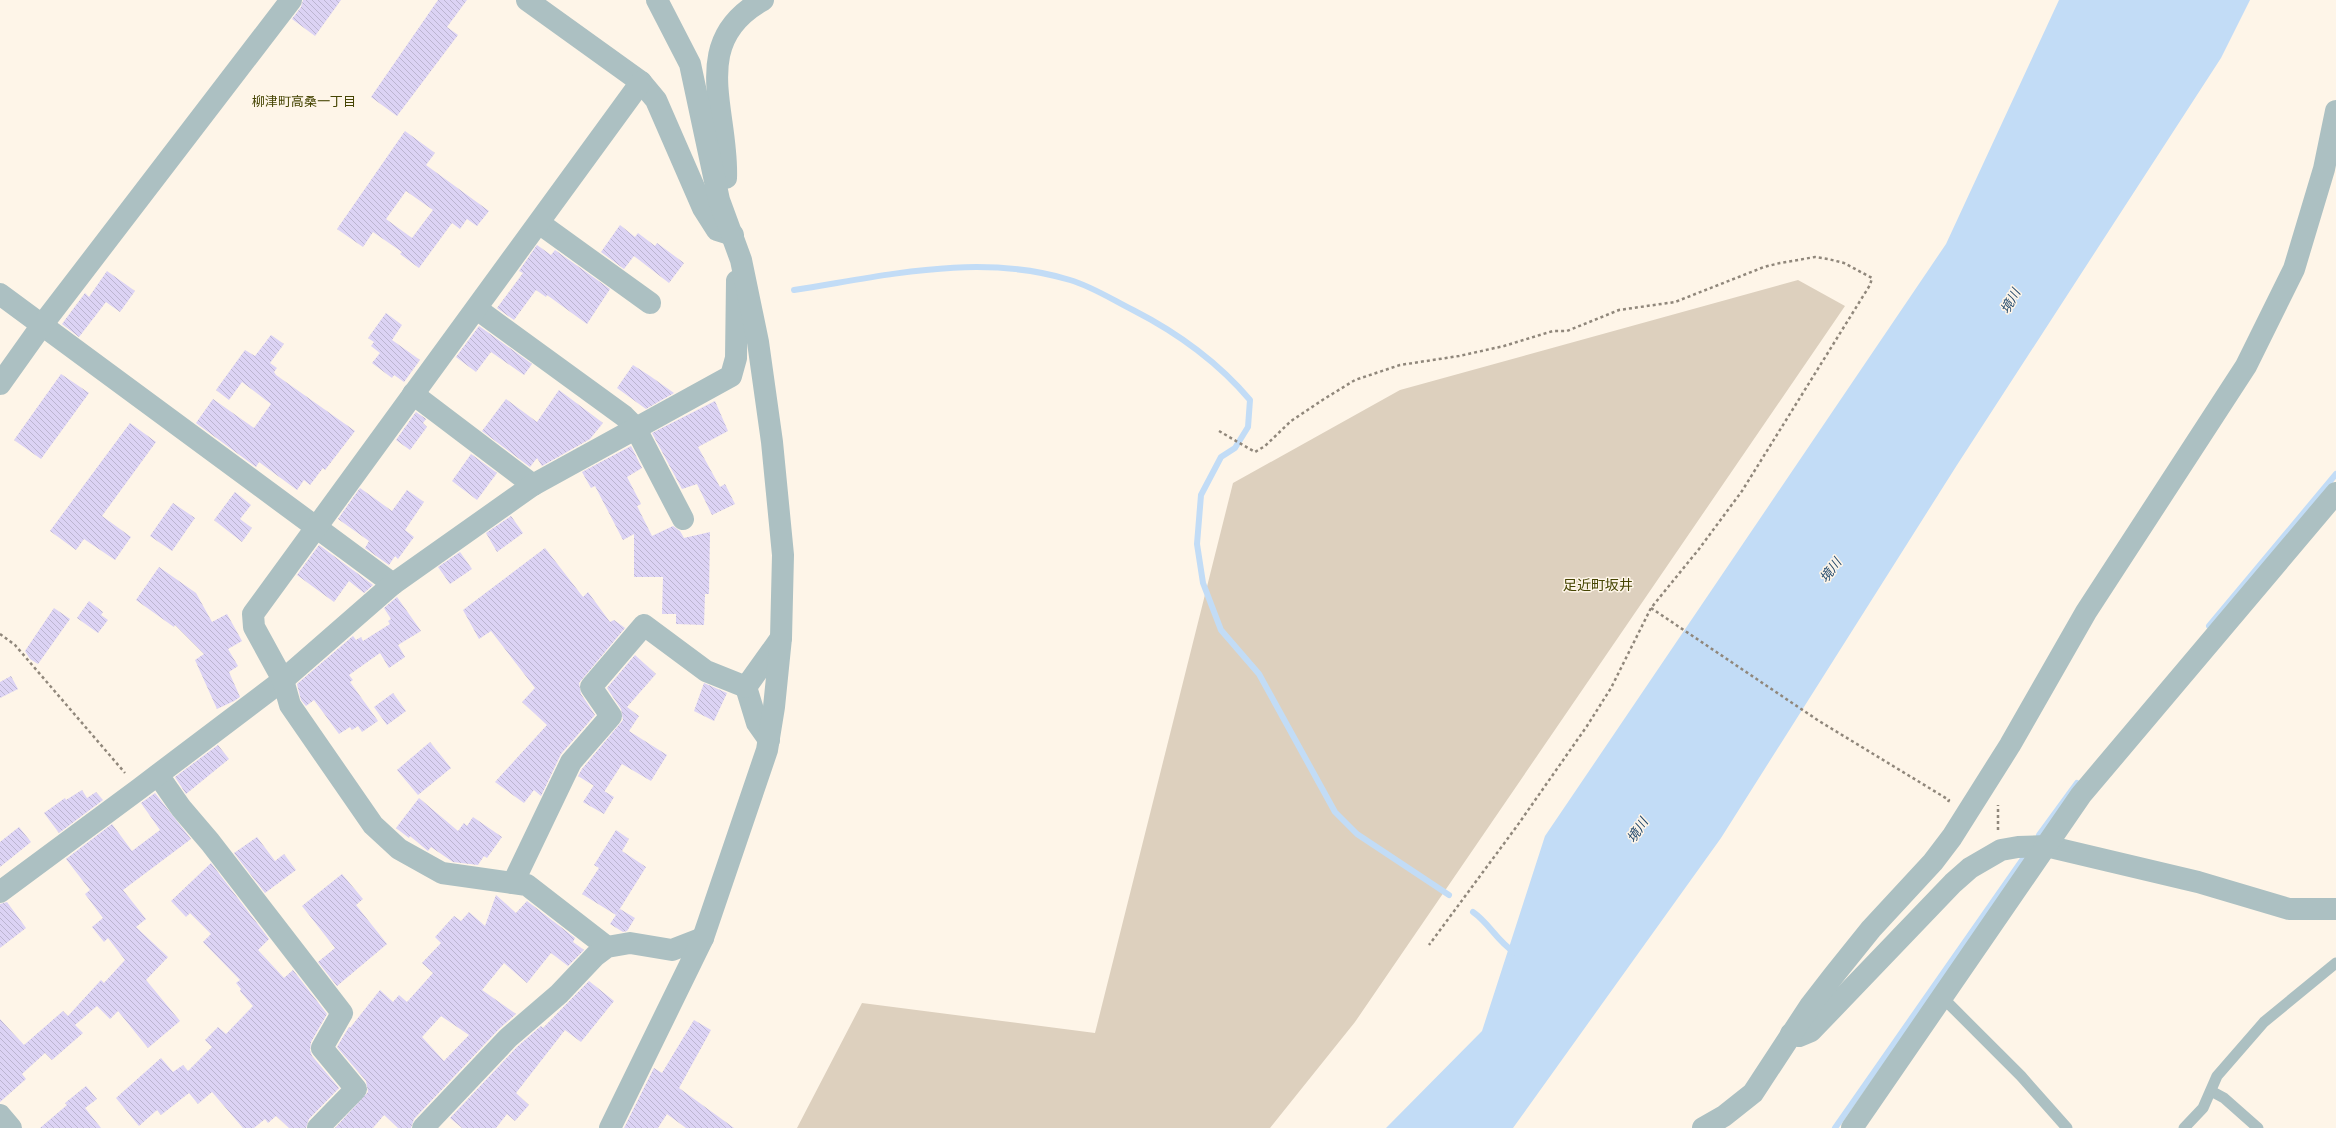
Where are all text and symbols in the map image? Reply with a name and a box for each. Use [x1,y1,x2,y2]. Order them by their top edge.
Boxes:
district label: 柳津町高桑一丁目 [252,94,356,109]
water label: 境川 [1998,284,2024,316]
water label: 境川 [1817,554,1845,585]
district label: 足近町坂井 [1563,577,1633,593]
water label: 境川 [1624,814,1652,845]

